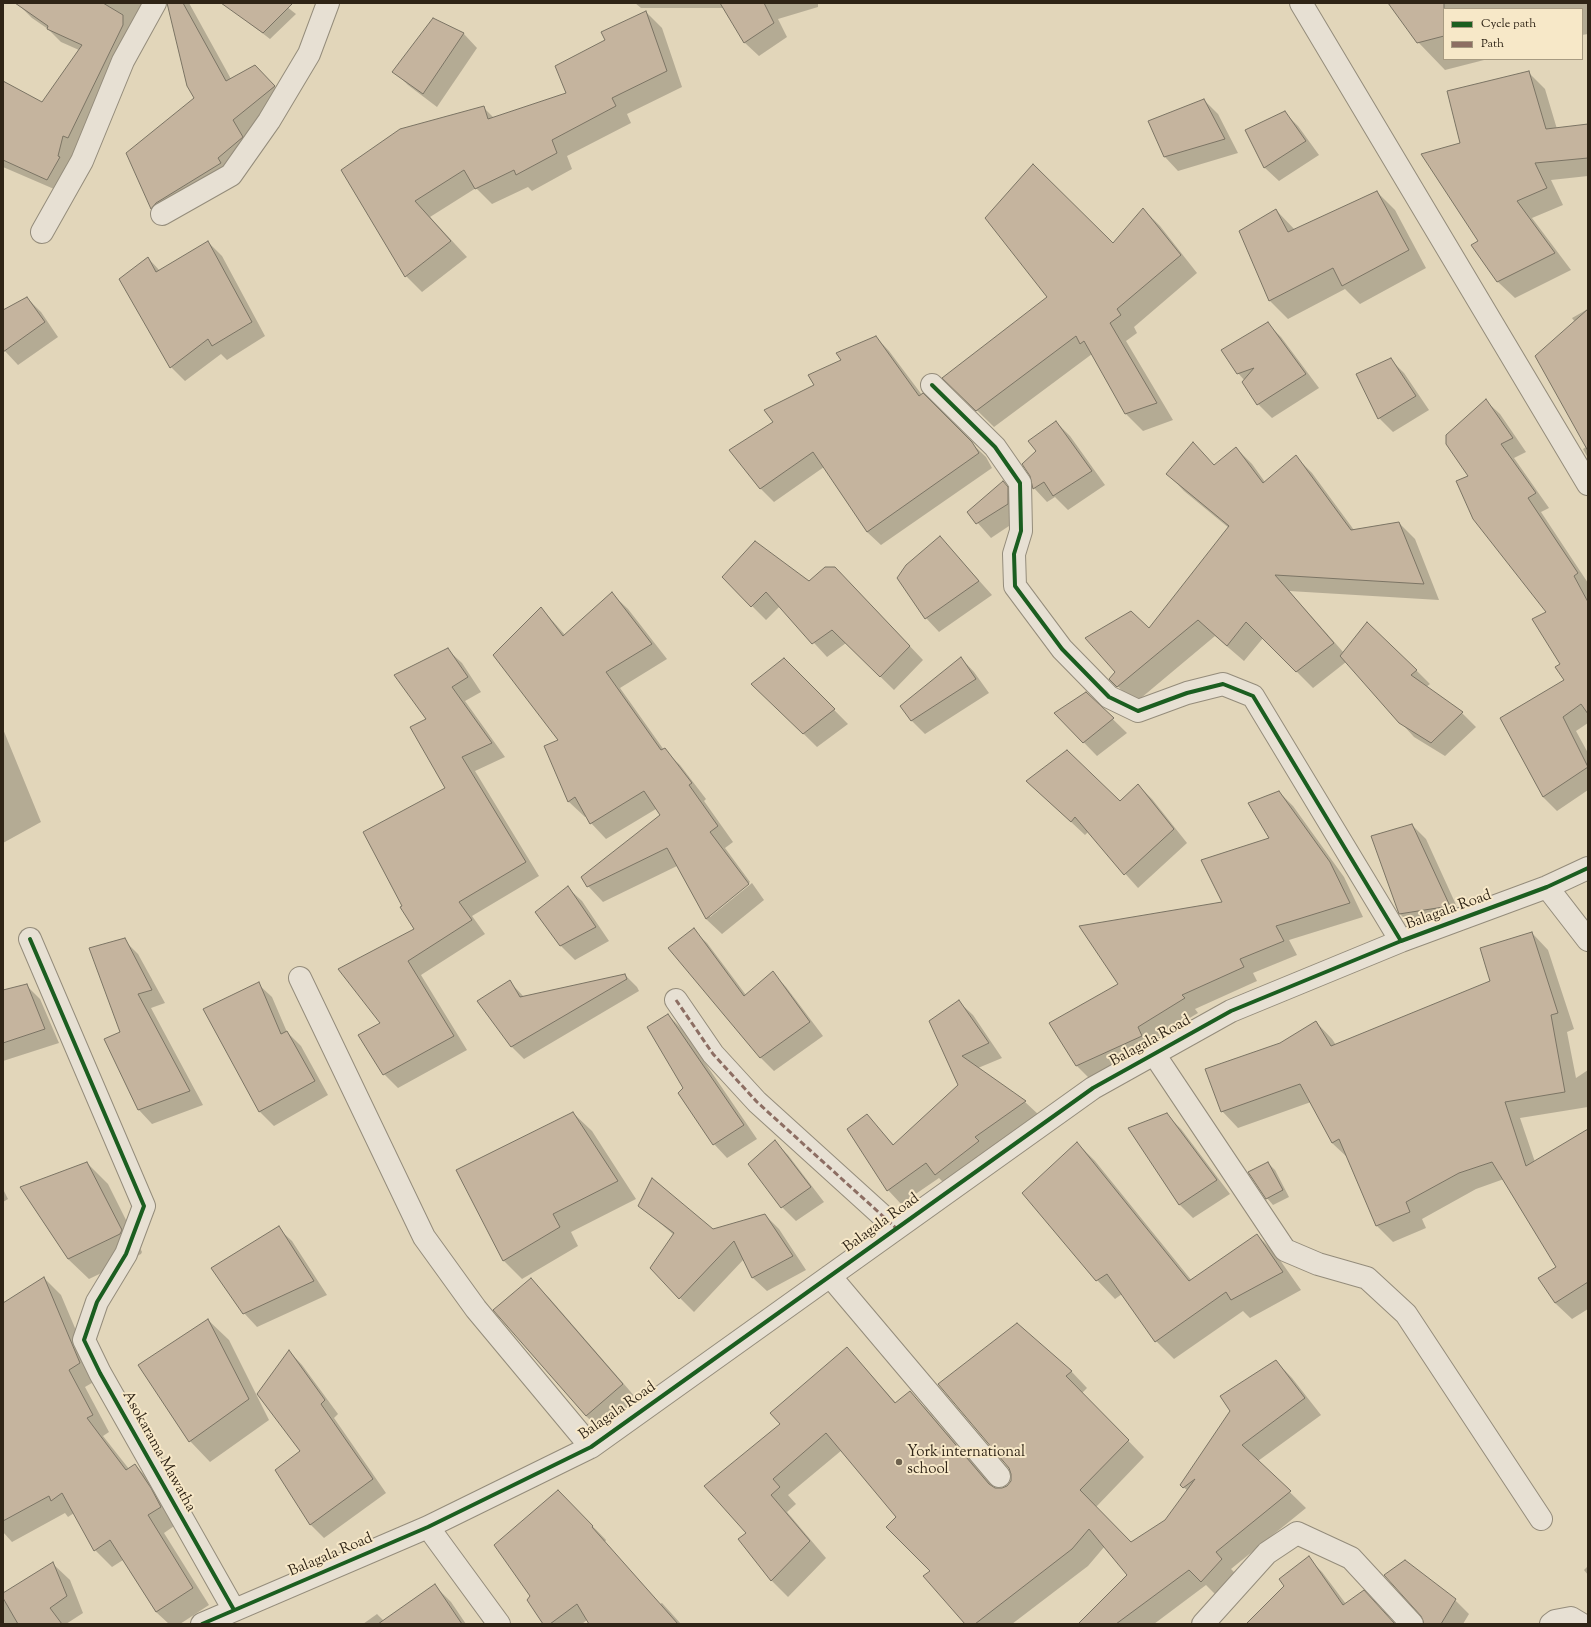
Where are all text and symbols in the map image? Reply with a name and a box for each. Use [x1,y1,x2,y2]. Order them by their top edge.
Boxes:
legend [1443,8,1583,60]
text: Cycle path [1481,15,1536,33]
text: Path [1481,35,1504,53]
street label: Balagala Road [1404,887,1494,935]
street label: Balagala Road [1107,1012,1195,1072]
street label: Balagala Road [841,1190,923,1258]
street label: Balagala Road [576,1379,660,1445]
street label: Asokarama Mawatha [117,1388,199,1516]
place label: York international school [907,1444,1025,1479]
marker: York international school [894,1457,904,1467]
street label: Balagala Road [286,1530,376,1582]

